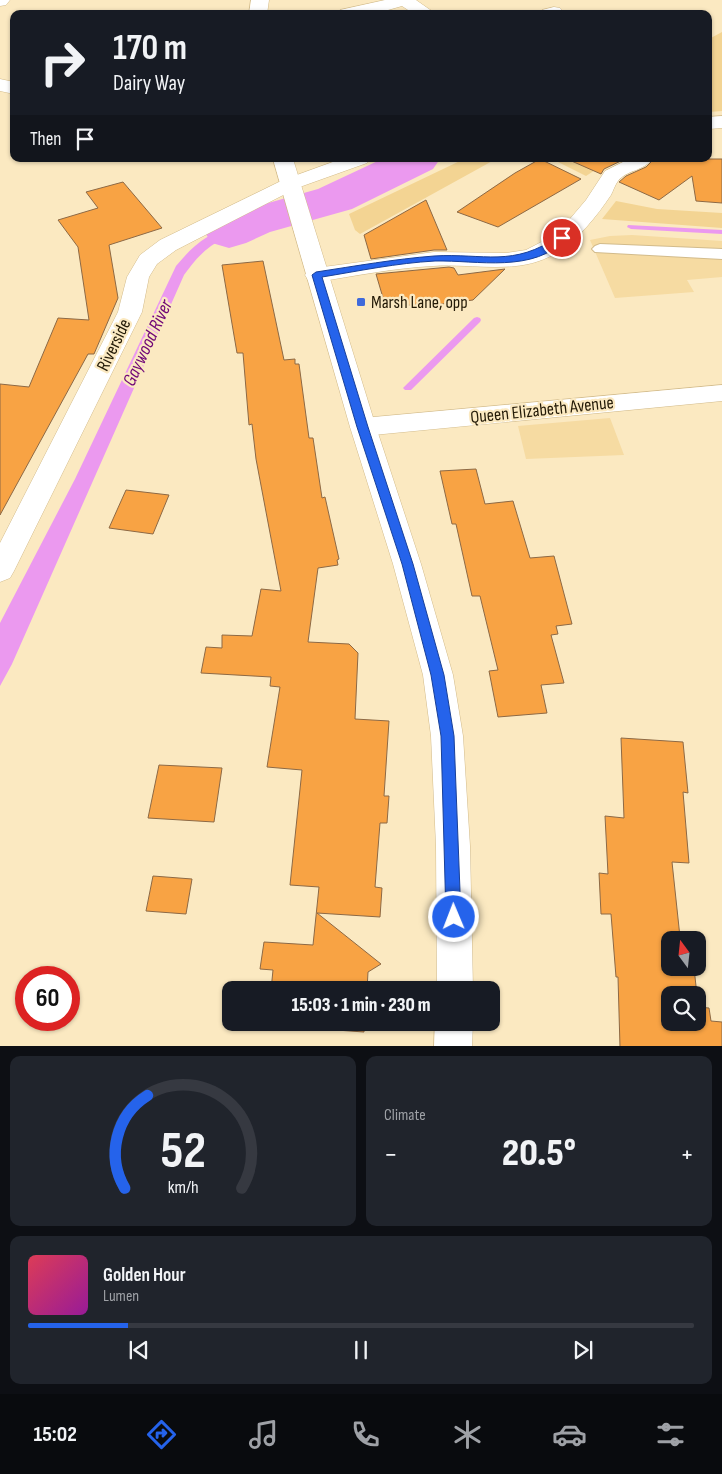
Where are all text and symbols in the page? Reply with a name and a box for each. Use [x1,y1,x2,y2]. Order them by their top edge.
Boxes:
text: 170 m [113,27,187,70]
icon: right [30,30,95,95]
text: Dairy Way [113,70,185,97]
icon: arrive [71,125,99,153]
text: Then [30,128,61,151]
pin [541,217,583,259]
icon: arrive [548,224,576,252]
place label: Marsh Lane, opp [371,292,468,313]
water label: Gaywood River [118,296,178,390]
marker: Marsh Lane, opp [355,296,367,308]
street label: Riverside [92,316,136,374]
street label: Queen Elizabeth Avenue [469,392,615,428]
position arrow [427,890,479,942]
north arrow [661,931,706,976]
map controls [661,931,706,1031]
speed limit sign: 60 [15,966,80,1031]
button: search [661,986,706,1031]
text: 15:03 · 1 min · 230 m [291,994,431,1017]
text: Climate [384,1106,426,1125]
text: 52 [160,1120,206,1183]
text: 20.5° [502,1131,576,1176]
text: − [384,1138,398,1171]
text: + [680,1138,694,1171]
text: km/h [168,1177,198,1198]
text: Golden Hour [103,1264,186,1287]
text: Lumen [103,1287,139,1306]
icon: previous [125,1336,153,1364]
icon: pause [347,1336,375,1364]
icon: next [569,1336,597,1364]
icon: directions [144,1417,179,1452]
icon: music [246,1417,281,1452]
icon: phone [348,1417,383,1452]
icon: climate [450,1417,485,1452]
icon: car [552,1417,587,1452]
icon: filters [653,1417,688,1452]
text: 15:02 [33,1421,77,1448]

